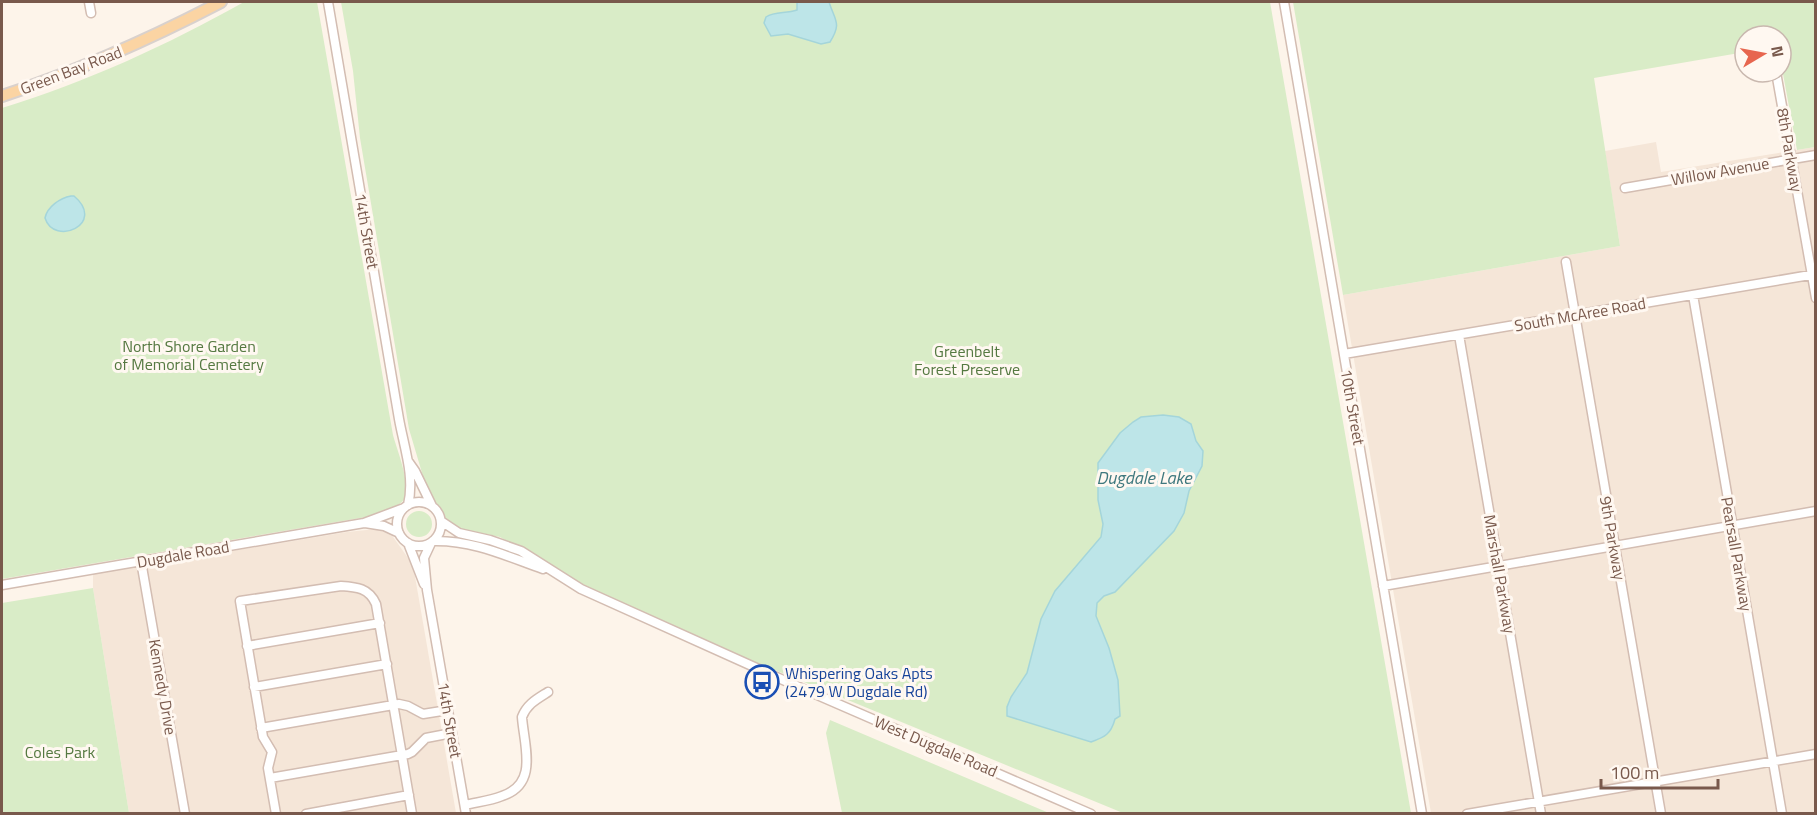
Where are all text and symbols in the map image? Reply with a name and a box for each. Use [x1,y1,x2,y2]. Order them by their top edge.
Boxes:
north arrow [1733,24,1793,84]
street label: Green Bay Road [17,40,125,100]
text: N [1765,44,1791,59]
street label: 8th Parkway [1771,106,1809,194]
street label: Willow Avenue [1669,151,1771,191]
street label: 14th Street [349,191,386,271]
street label: South McAree Road [1512,291,1648,337]
park label: North Shore Garden of Memorial Cemetery [114,334,264,376]
park label: Greenbelt Forest Preserve [914,339,1020,381]
street label: 10th Street [1335,367,1372,447]
water label: Dugdale Lake [1096,464,1193,491]
street label: 9th Parkway [1594,494,1632,582]
street label: Pearsall Parkway [1715,495,1759,613]
street label: Marshall Parkway [1478,513,1522,636]
street label: Dugdale Road [135,534,231,574]
street label: Kennedy Drive [143,637,183,737]
place label: Whispering Oaks Apts (2479 W Dugdale Rd) [785,661,933,703]
bus stop icon: Whispering Oaks Apts (2479 W Dugdale Rd) [744,664,780,700]
street label: 14th Street [432,680,469,760]
street label: West Dugdale Road [871,709,1001,783]
park label: Coles Park [25,740,96,764]
scale bar [1601,752,1718,790]
text: 100 m [1610,759,1659,786]

